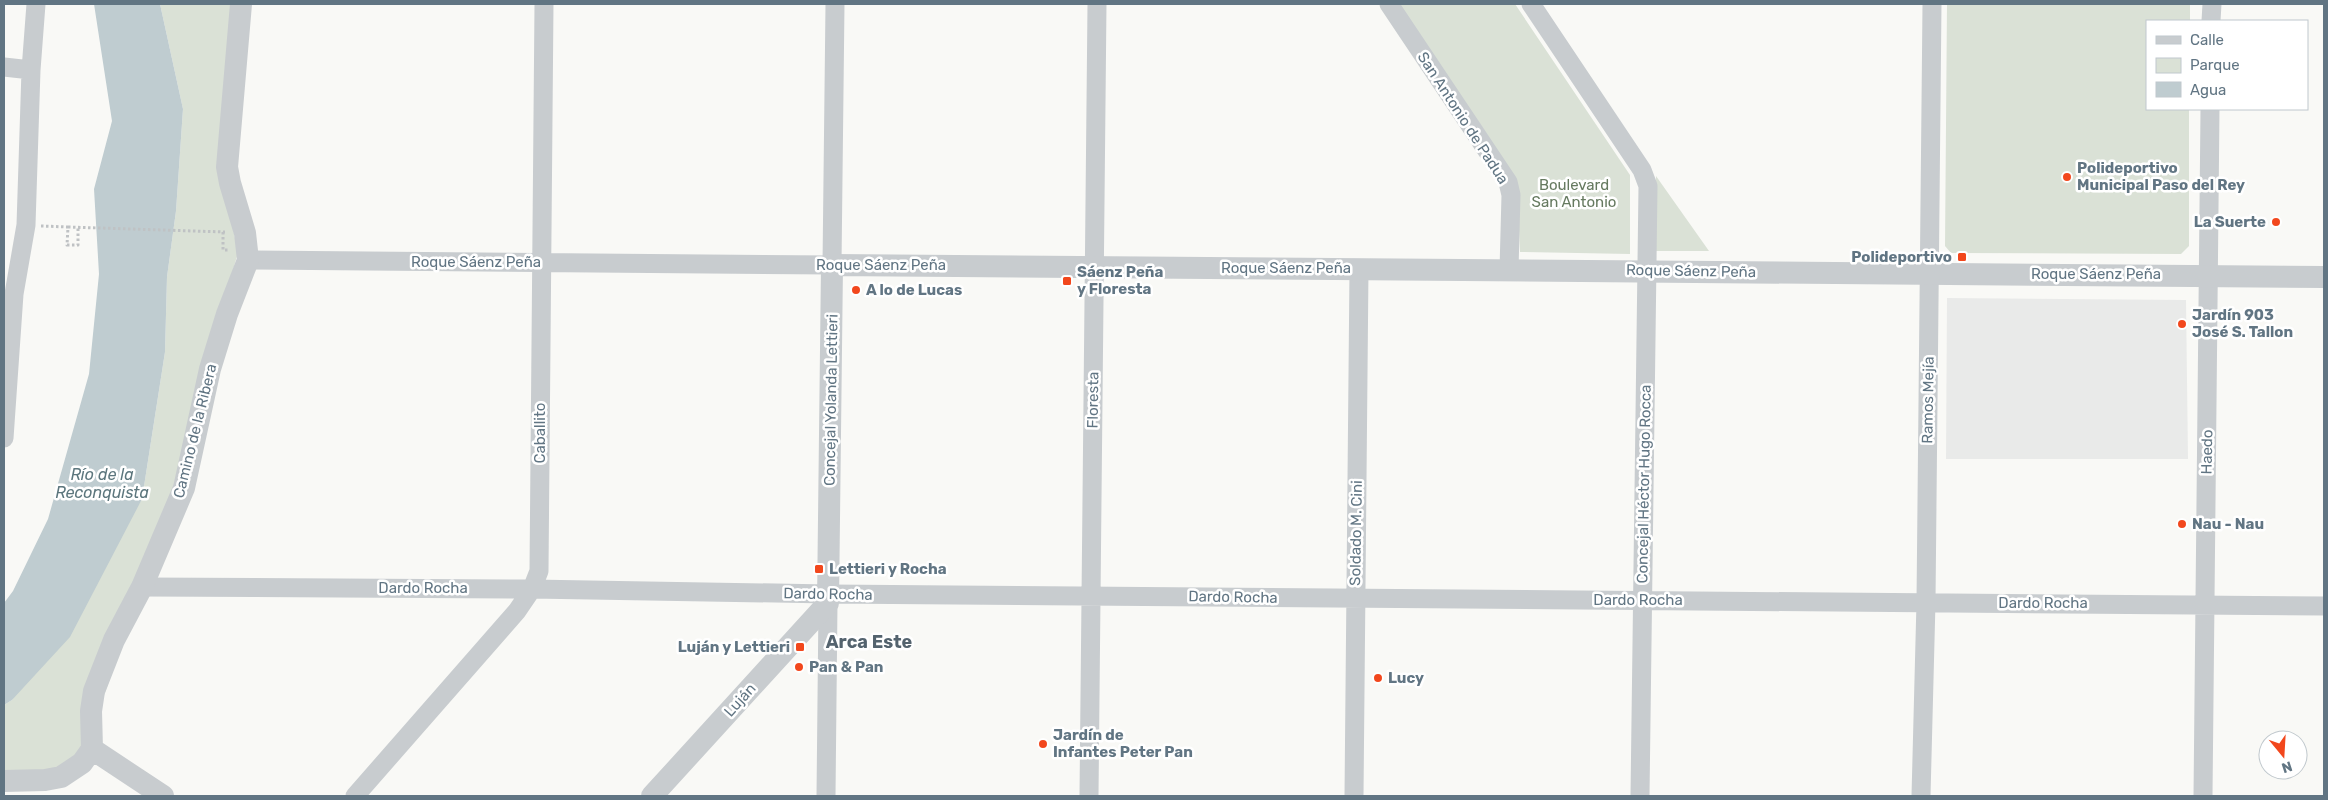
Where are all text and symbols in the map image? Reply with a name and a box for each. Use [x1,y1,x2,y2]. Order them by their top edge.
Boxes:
legend [2146,20,2308,110]
text: Calle [2190,31,2224,49]
street label: San Antonio de Padua [1414,49,1512,187]
text: Parque [2190,56,2240,74]
text: Agua [2190,81,2226,99]
place label: Polideportivo Municipal Paso del Rey [2077,159,2245,194]
marker: Polideportivo Municipal Paso del Rey [2061,171,2073,183]
park label: Boulevard San Antonio [1532,176,1616,211]
place label: La Suerte [2194,213,2266,231]
marker: La Suerte [2270,216,2282,228]
place label: Polideportivo [1851,248,1952,266]
marker: Polideportivo [1956,251,1968,263]
street label: Roque Sáenz Peña [411,253,541,271]
street label: Roque Sáenz Peña [816,256,946,274]
street label: Roque Sáenz Peña [1221,259,1351,277]
street label: Roque Sáenz Peña [1626,261,1756,281]
place label: Sáenz Peña y Floresta [1077,263,1163,298]
street label: Roque Sáenz Peña [2031,265,2161,283]
marker: Sáenz Peña y Floresta [1061,275,1073,287]
place label: A lo de Lucas [866,281,962,299]
marker: A lo de Lucas [850,284,862,296]
place label: Jardín 903 José S. Tallon [2192,306,2293,341]
street label: Concejal Yolanda Lettieri [821,314,841,486]
marker: Jardín 903 José S. Tallon [2176,318,2188,330]
street label: Ramos Mejía [1918,356,1938,444]
street label: Camino de la Ribera [170,362,220,500]
street label: Floresta [1084,371,1102,429]
street label: Concejal Héctor Hugo Rocca [1633,384,1655,584]
street label: Caballito [531,403,549,463]
street label: Haedo [2198,429,2216,475]
water label: Río de la Reconquista [55,465,149,502]
street label: Soldado M. Cini [1346,480,1366,586]
place label: Nau - Nau [2192,515,2264,533]
marker: Nau - Nau [2176,518,2188,530]
place label: Lettieri y Rocha [829,560,947,578]
marker: Lettieri y Rocha [813,563,825,575]
street label: Dardo Rocha [378,579,468,597]
street label: Dardo Rocha [783,584,873,604]
street label: Dardo Rocha [1188,587,1278,607]
street label: Dardo Rocha [1593,591,1683,609]
street label: Dardo Rocha [1998,594,2088,612]
district label: Arca Este [826,631,913,653]
place label: Luján y Lettieri [678,638,790,656]
marker: Luján y Lettieri [794,641,806,653]
place label: Pan & Pan [809,658,883,676]
marker: Pan & Pan [793,661,805,673]
place label: Lucy [1388,669,1424,687]
marker: Lucy [1372,672,1384,684]
street label: Luján [720,680,760,720]
place label: Jardín de Infantes Peter Pan [1053,726,1193,761]
north arrow [2258,730,2308,780]
marker: Jardín de Infantes Peter Pan [1037,738,1049,750]
text: N [2279,757,2294,777]

